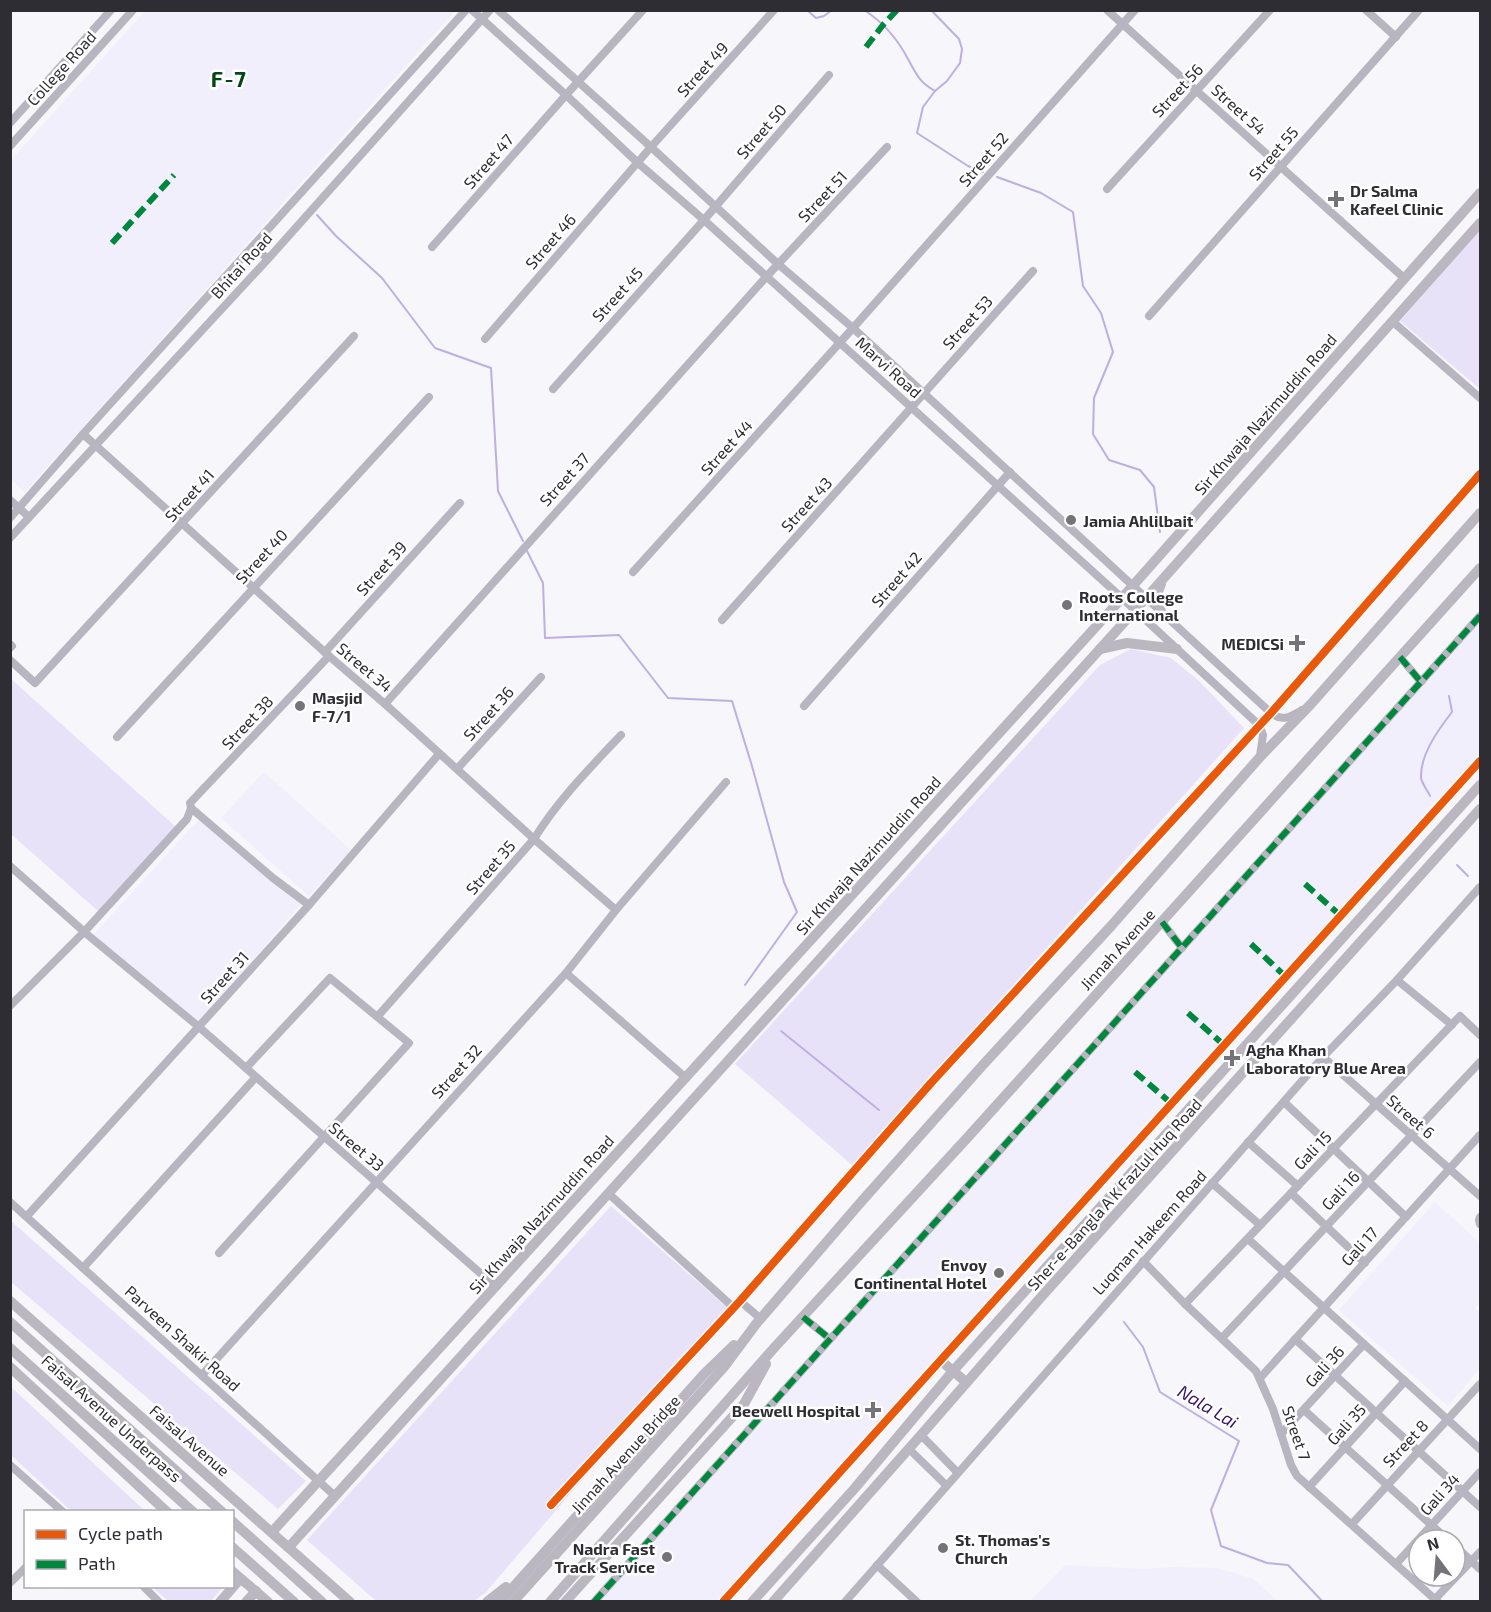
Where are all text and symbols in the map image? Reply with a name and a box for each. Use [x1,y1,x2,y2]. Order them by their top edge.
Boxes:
street label: College Road [22,27,100,109]
street label: Street 49 [673,38,731,100]
street label: Street 56 [1148,59,1206,121]
district label: F-7 [211,65,247,91]
street label: Street 54 [1208,80,1270,138]
street label: Street 50 [732,100,790,162]
street label: Street 55 [1244,122,1302,184]
street label: Street 52 [954,128,1012,190]
street label: Street 47 [459,130,517,192]
street label: Street 51 [794,166,850,226]
place label: Dr Salma Kafeel Clinic [1350,181,1443,218]
marker: Dr Salma Kafeel Clinic [1327,190,1345,208]
street label: Street 46 [521,209,579,273]
street label: Bhitai Road [206,228,276,302]
street label: Street 45 [588,263,646,325]
street label: Street 53 [938,291,996,353]
street label: Sir Khwaja Nazimuddin Road [1190,330,1341,499]
street label: Marvi Road [852,332,926,402]
street label: Street 44 [696,415,756,479]
street label: Street 37 [535,448,593,510]
street label: Street 41 [160,465,218,525]
street label: Street 43 [777,473,835,535]
place label: Jamia Ahlilbait [1083,511,1194,530]
marker: Jamia Ahlilbait [1064,513,1078,527]
street label: Street 40 [231,525,291,587]
street label: Street 39 [352,537,410,599]
street label: Street 42 [867,548,925,610]
place label: Roots College International [1079,587,1183,624]
marker: Roots College International [1060,598,1074,612]
place label: MEDICSi [1221,634,1284,653]
marker: MEDICSi [1288,634,1306,652]
street label: Street 34 [333,638,397,696]
street label: Street 36 [459,682,517,744]
place label: Masjid F-7/1 [312,688,363,725]
street label: Street 38 [217,691,277,753]
marker: Masjid F-7/1 [293,699,307,713]
street label: Sir Khwaja Nazimuddin Road [792,772,945,939]
street label: Street 35 [461,836,519,898]
street label: Jinnah Avenue [1076,904,1158,994]
street label: Street 31 [196,947,252,1007]
street label: Street 32 [427,1040,485,1102]
place label: Agha Khan Laboratory Blue Area [1246,1040,1406,1078]
marker: Agha Khan Laboratory Blue Area [1223,1049,1241,1067]
street label: Street 6 [1383,1090,1439,1142]
street label: Sher-e-Bangla A K Fazlul Huq Road [1023,1094,1205,1294]
street label: Street 33 [326,1118,388,1174]
street label: Gali 15 [1289,1127,1335,1173]
street label: Sir Khwaja Nazimuddin Road [465,1131,618,1298]
street label: Luqman Hakeem Road [1088,1166,1210,1298]
street label: Gali 16 [1317,1166,1363,1214]
street label: Gali 17 [1337,1223,1381,1269]
place label: Envoy Continental Hotel [854,1255,988,1292]
marker: Envoy Continental Hotel [992,1266,1006,1280]
street label: Parveen Shakir Road [121,1281,245,1395]
street label: Gali 36 [1300,1341,1348,1391]
street label: Faisal Avenue Underpass [38,1350,186,1486]
water label: Nala Lai [1174,1379,1243,1433]
street label: Jinnah Avenue Bridge [567,1391,683,1517]
street label: Faisal Avenue [146,1400,234,1480]
street label: Gali 35 [1323,1400,1369,1448]
place label: Beewell Hospital [732,1401,861,1420]
marker: Beewell Hospital [864,1401,882,1419]
street label: Street 7 [1279,1403,1315,1463]
street label: Street 8 [1378,1415,1432,1471]
street label: Gali 34 [1415,1469,1463,1519]
legend [24,1510,234,1588]
text: Cycle path [78,1522,163,1544]
north arrow [1407,1528,1467,1588]
place label: St. Thomas's Church [955,1530,1050,1567]
text: N [1425,1532,1441,1554]
place label: Nadra Fast Track Service [554,1539,655,1576]
marker: St. Thomas's Church [936,1541,950,1555]
marker: Nadra Fast Track Service [660,1550,674,1564]
text: Path [78,1552,116,1574]

